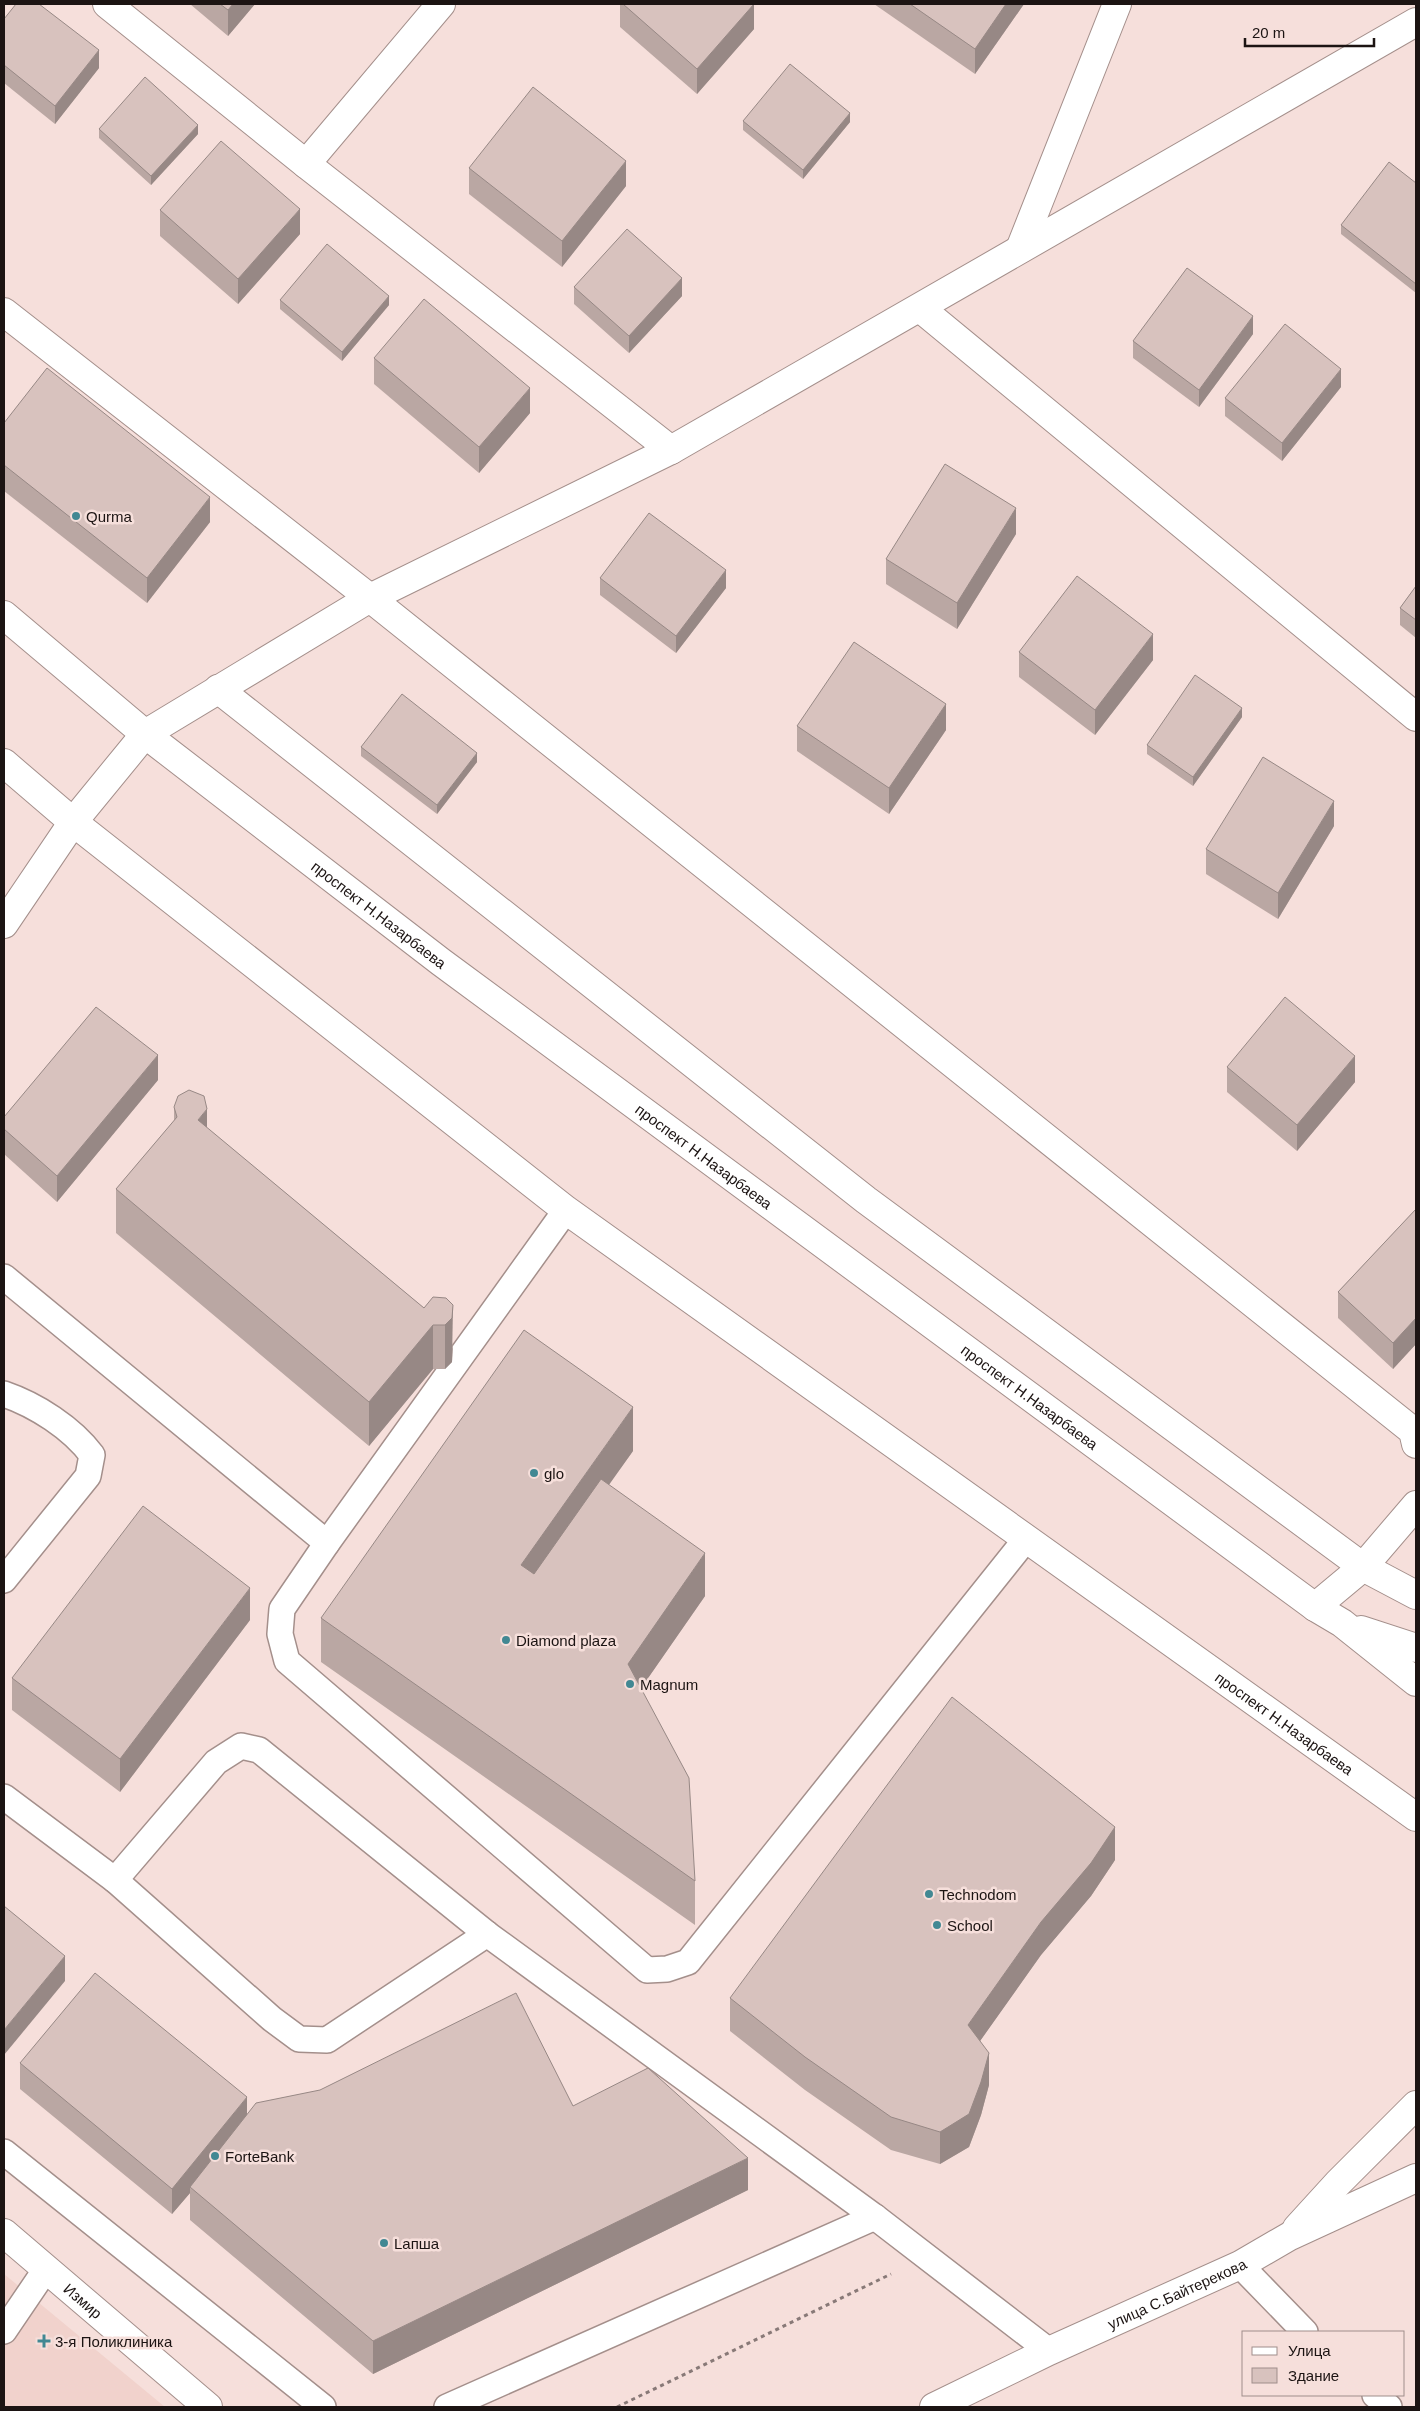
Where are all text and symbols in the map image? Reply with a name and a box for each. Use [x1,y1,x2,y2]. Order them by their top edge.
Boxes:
scale bar [1245,15,1374,47]
text: 20 m [1252,24,1285,41]
place label: Qurma [86,508,133,525]
marker: Qurma [70,510,82,522]
street label: проспект Н.Назарбаева [308,857,450,972]
street label: проспект Н.Назарбаева [632,1100,776,1212]
street label: проспект Н.Назарбаева [958,1341,1102,1453]
place label: glo [544,1465,564,1482]
marker: glo [528,1467,540,1479]
place label: Diamond plaza [516,1632,617,1649]
marker: Diamond plaza [500,1634,512,1646]
street label: проспект Н.Назарбаева [1212,1668,1357,1778]
place label: Magnum [640,1676,698,1693]
marker: Magnum [624,1678,636,1690]
place label: Technodom [939,1886,1017,1903]
marker: Technodom [923,1888,935,1900]
place label: School [947,1917,993,1934]
marker: School [931,1919,943,1931]
place label: ForteBank [225,2148,295,2165]
marker: ForteBank [209,2150,221,2162]
place label: Lапша [394,2235,440,2252]
marker: Lапша [378,2237,390,2249]
street label: улица С.Байтерекова [1105,2254,1250,2332]
street label: Измир [61,2280,106,2321]
legend [1242,2331,1405,2396]
place label: 3-я Поликлиника [55,2333,173,2350]
marker: 3-я Поликлиника [37,2334,51,2348]
text: Улица [1288,2342,1331,2359]
text: Здание [1288,2367,1339,2384]

